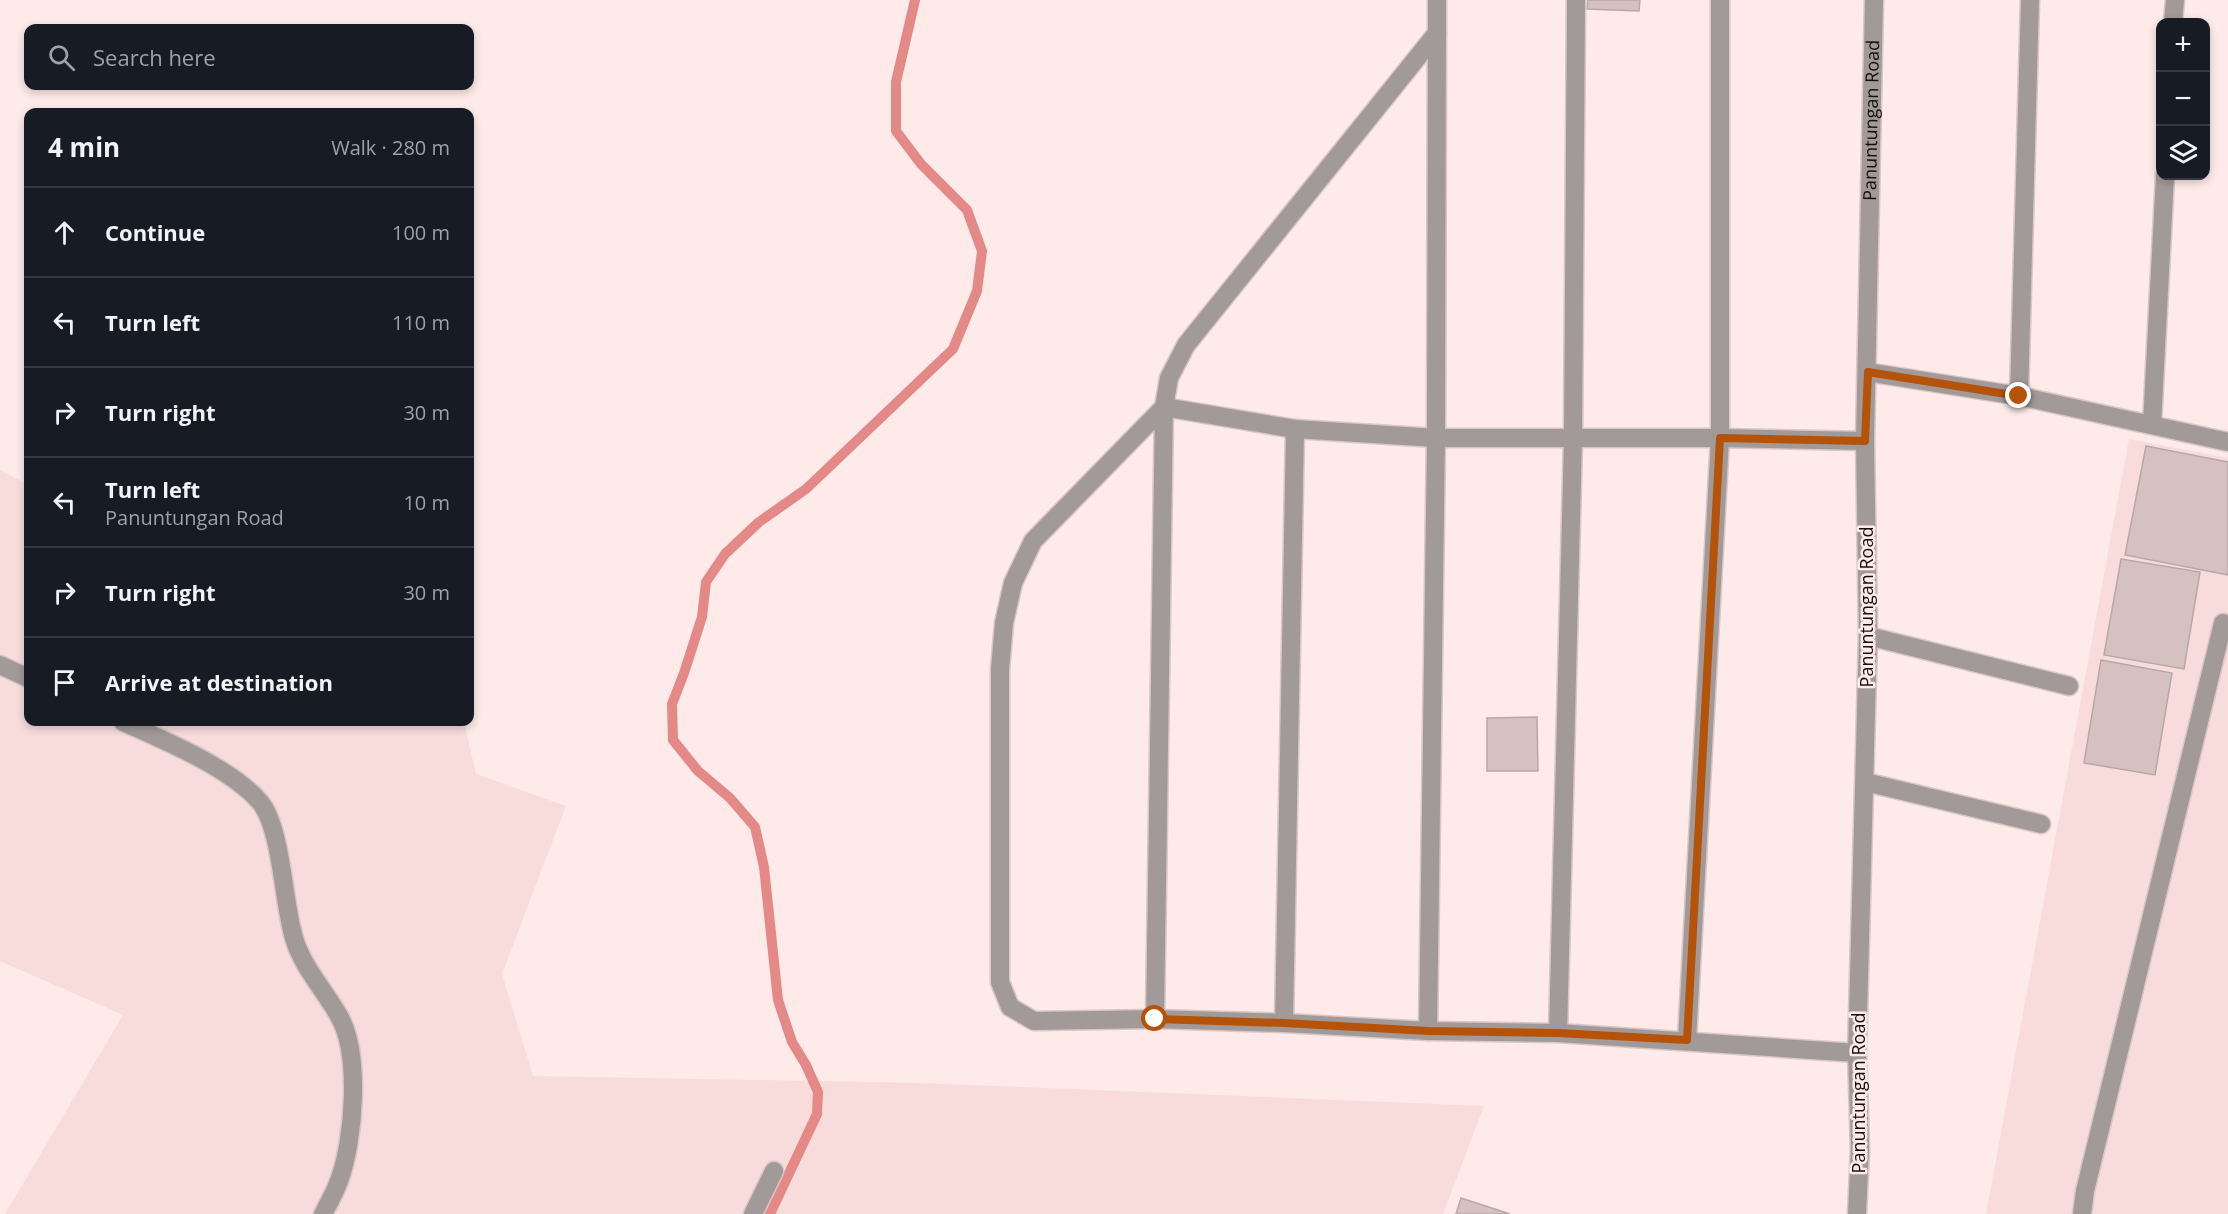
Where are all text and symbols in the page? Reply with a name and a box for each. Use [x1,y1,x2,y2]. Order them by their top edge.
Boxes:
map controls [2156,18,2210,180]
button: + [2156,18,2210,72]
search box [24,24,474,90]
street label: Panuntungan Road [1857,40,1884,201]
icon: search [45,41,78,74]
text: Search here [93,42,216,72]
button: − [2156,72,2210,126]
button: layers [2156,126,2210,180]
text: 4 min [48,129,120,165]
text: Walk · 280 m [331,134,450,161]
icon: ahead [48,216,81,249]
text: Continue [105,217,205,247]
text: 100 m [392,219,450,246]
icon: left [48,306,81,339]
text: Turn left [105,307,200,337]
text: 110 m [392,309,450,336]
route end [2005,382,2031,408]
icon: right [48,396,81,429]
text: Turn right [105,397,216,427]
text: 30 m [403,399,450,426]
text: Turn left [105,474,200,504]
icon: left [48,486,81,519]
text: 10 m [403,489,450,516]
text: Panuntungan Road [105,504,284,531]
street label: Panuntungan Road [1854,527,1878,687]
icon: right [48,576,81,609]
text: Turn right [105,577,216,607]
text: 30 m [403,579,450,606]
icon: arrive [48,666,81,699]
text: Arrive at destination [105,667,333,697]
route start [1141,1005,1167,1031]
street label: Panuntungan Road [1846,1013,1870,1173]

